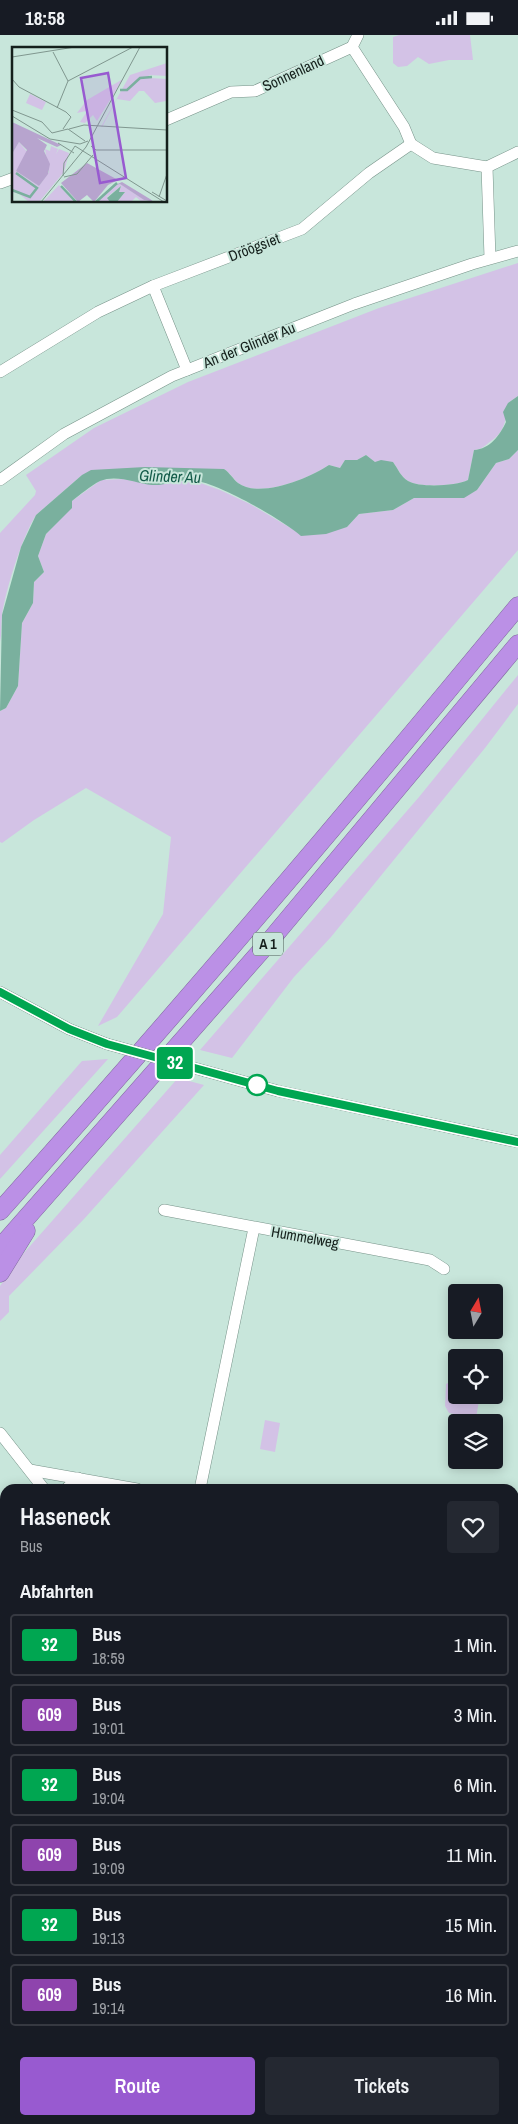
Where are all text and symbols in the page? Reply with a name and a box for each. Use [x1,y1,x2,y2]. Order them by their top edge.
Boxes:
text: 18:58 [25,5,65,31]
inset map [12,47,168,203]
street label: Sonnenland [259,50,327,96]
street label: Dröögsiet [225,227,283,266]
street label: An der Glinder Au [199,317,298,373]
water label: Glinder Au [139,464,201,488]
road number: A 1 [253,933,283,956]
line badge: 32 [152,1047,198,1079]
text: 32 [167,1050,183,1075]
unlabelled marker [246,1074,268,1096]
street label: Hummelweg [270,1221,341,1253]
north arrow [448,1284,502,1339]
map controls [448,1284,503,1469]
button: locate [448,1349,503,1404]
button: layers [448,1414,503,1469]
text: Haseneck [20,1500,110,1532]
button: heart [447,1501,499,1553]
text: Bus [20,1535,43,1557]
text: Abfahrten [20,1578,94,1604]
text: Bus [92,1621,121,1647]
text: 32 [41,1632,58,1657]
text: 1 Min. [454,1632,497,1658]
text: 18:59 [92,1647,125,1669]
text: Bus [92,1691,121,1717]
text: 609 [37,1702,62,1727]
text: 3 Min. [454,1702,497,1728]
text: 19:01 [92,1717,125,1739]
text: Bus [92,1761,121,1787]
text: 32 [41,1772,58,1797]
text: 6 Min. [454,1772,497,1798]
text: 19:04 [92,1787,125,1809]
text: Bus [92,1831,121,1857]
text: 609 [37,1842,62,1867]
text: 11 Min. [446,1842,497,1868]
text: 19:09 [92,1857,125,1879]
text: Bus [92,1901,121,1927]
text: 32 [41,1912,58,1937]
text: 15 Min. [445,1912,497,1938]
text: 19:13 [92,1927,125,1949]
text: Bus [92,1971,121,1997]
text: 609 [37,1982,62,2007]
text: 16 Min. [445,1982,497,2008]
text: 19:14 [92,1997,125,2019]
button: Route [20,2057,255,2115]
button: Tickets [265,2057,499,2115]

